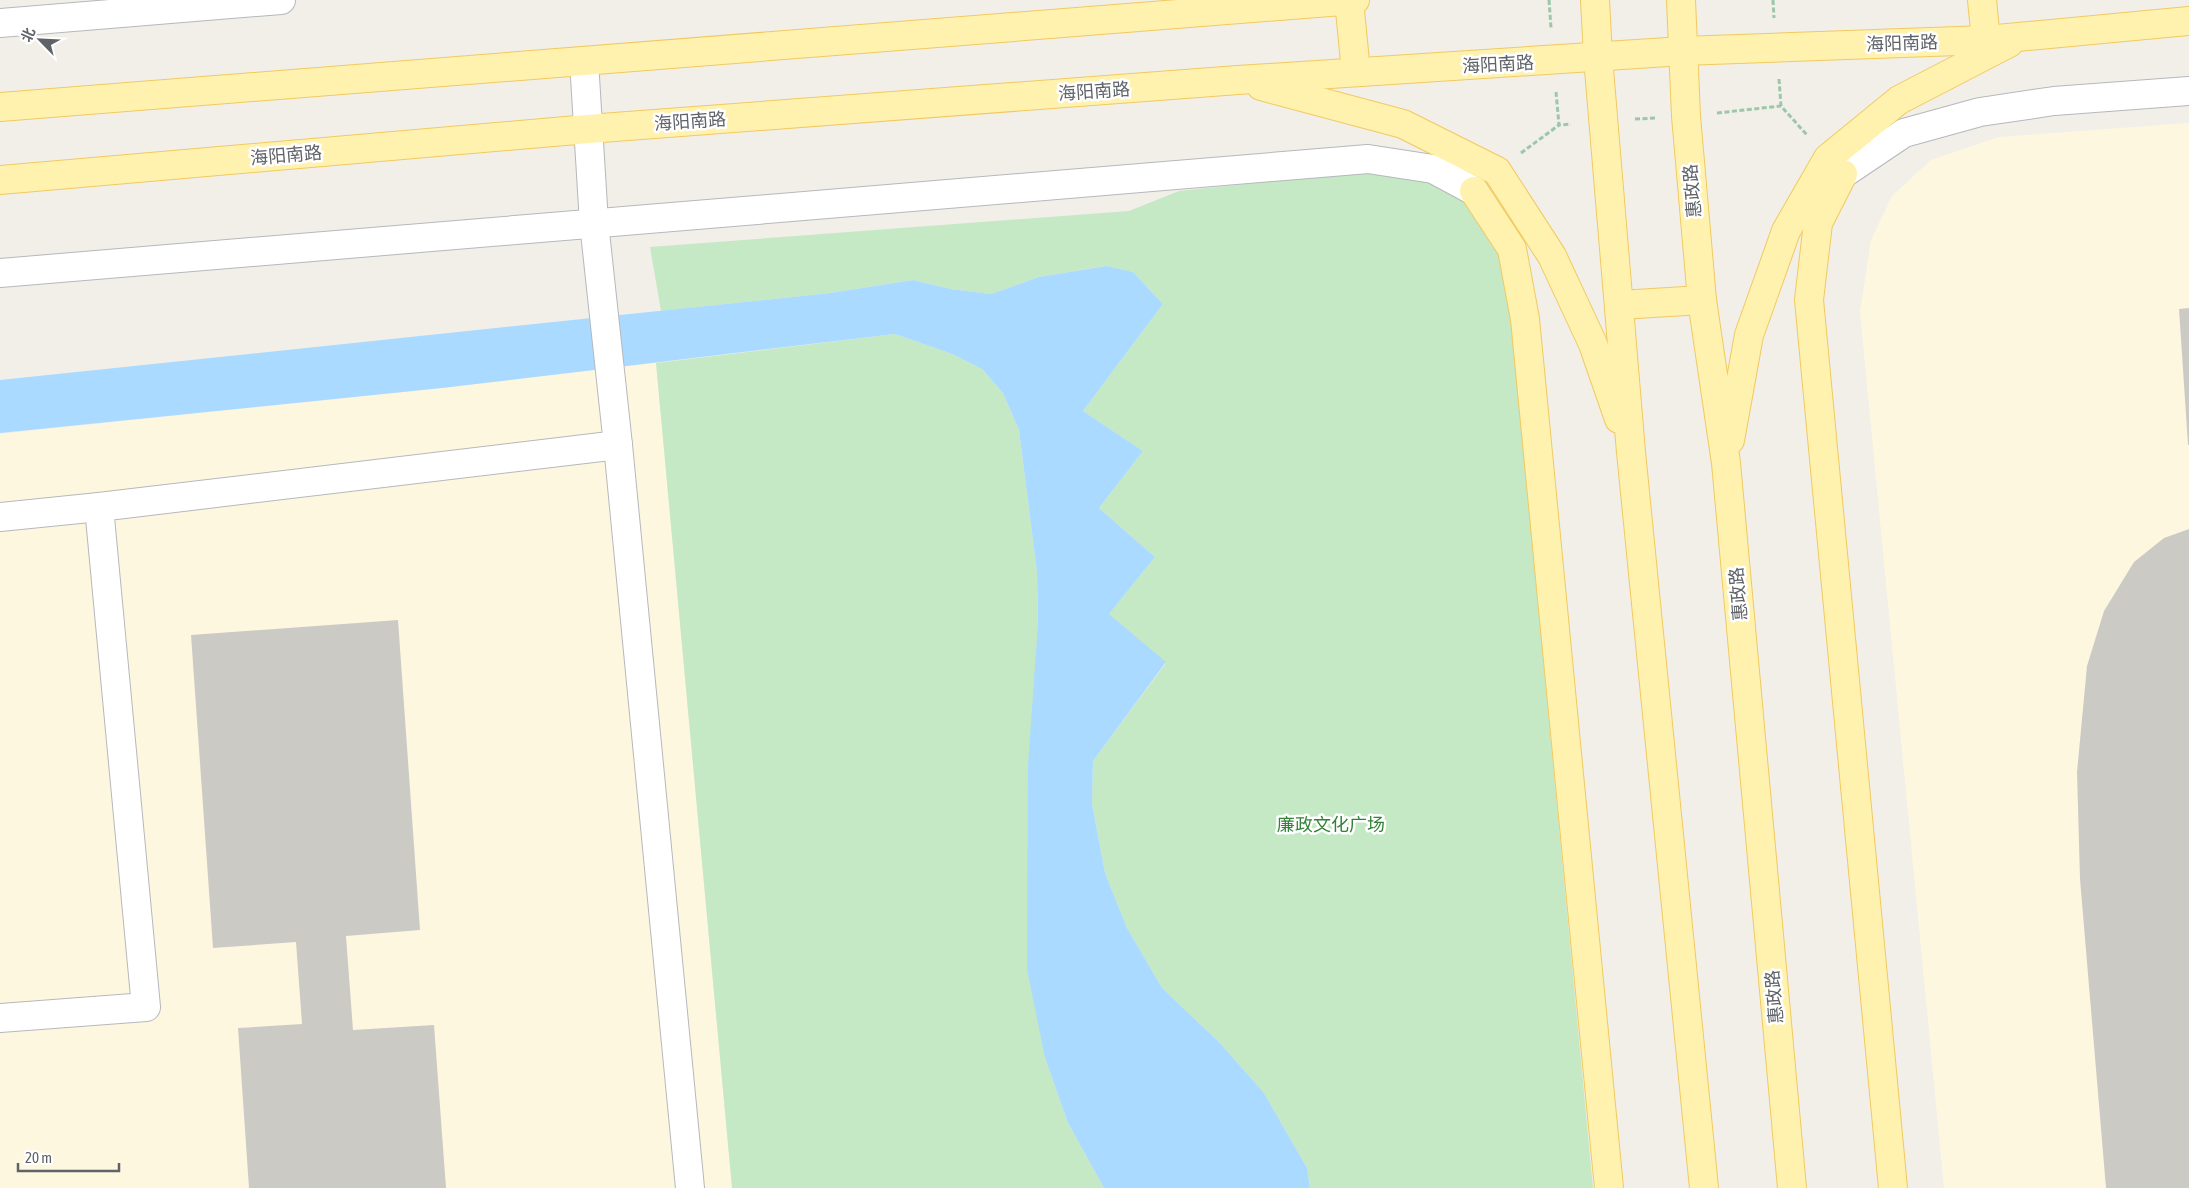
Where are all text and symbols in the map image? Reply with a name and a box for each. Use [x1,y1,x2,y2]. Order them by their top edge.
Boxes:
north arrow [15,15,65,65]
text: 北 [18,25,38,44]
street label: 海阳南路 [1866,31,1938,55]
street label: 海阳南路 [1461,52,1535,76]
street label: 海阳南路 [1057,78,1131,104]
street label: 海阳南路 [653,108,727,134]
street label: 海阳南路 [249,141,323,169]
street label: 惠政路 [1679,163,1705,219]
street label: 惠政路 [1725,566,1751,622]
park label: 廉政文化广场 [1277,814,1385,835]
street label: 惠政路 [1761,969,1787,1025]
scale bar [18,1140,119,1172]
text: 20 m [25,1149,52,1166]

